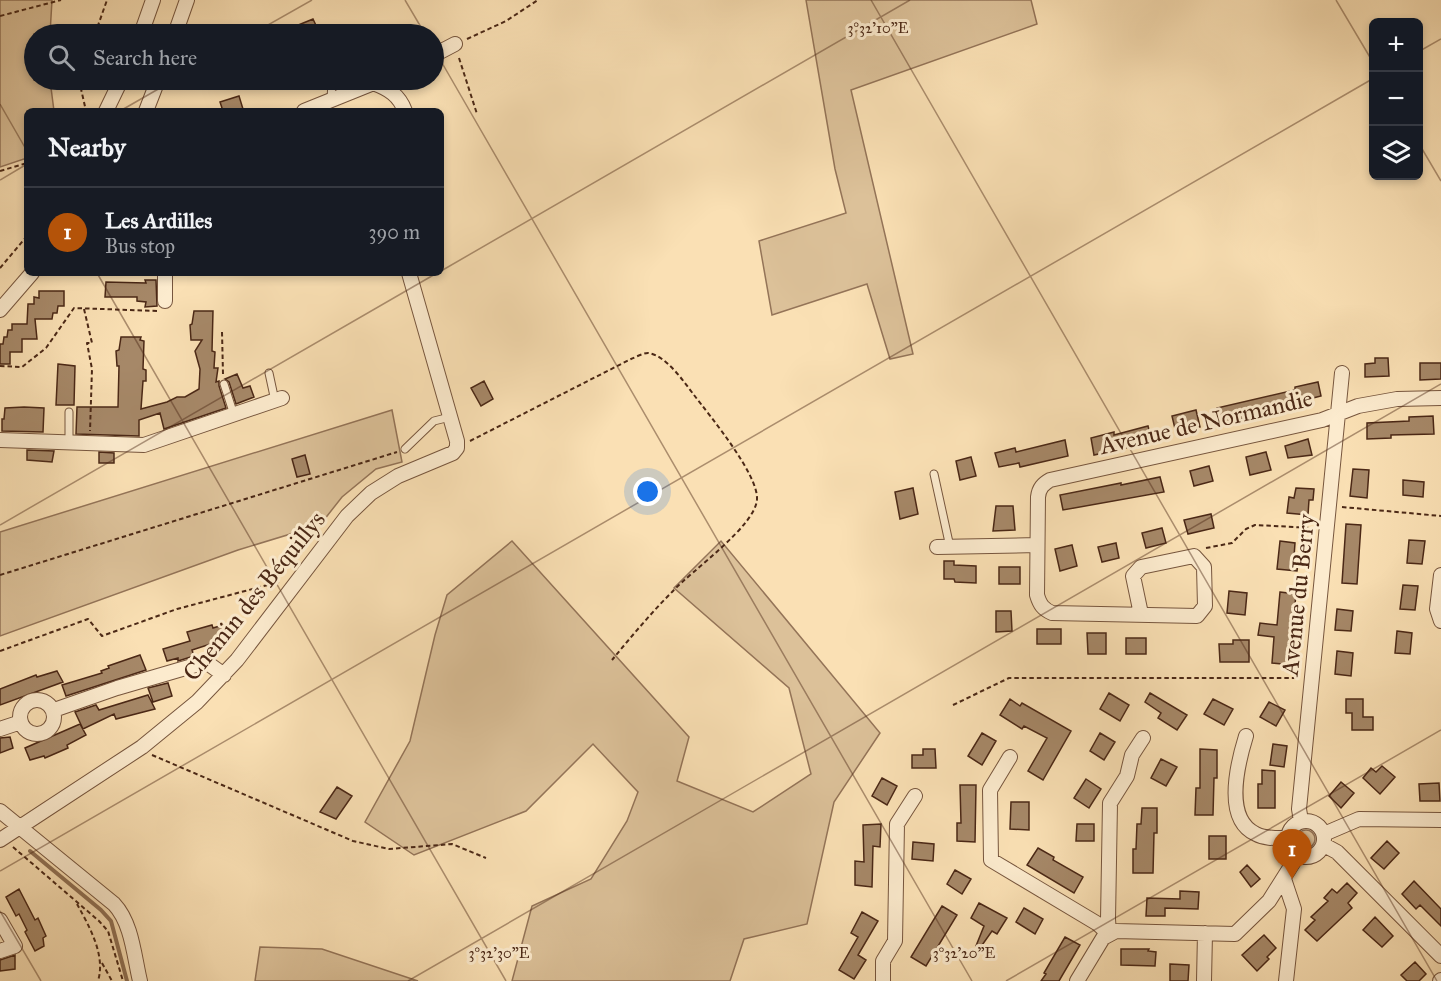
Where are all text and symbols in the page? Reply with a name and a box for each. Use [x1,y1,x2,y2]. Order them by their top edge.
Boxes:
map controls [1369,18,1423,180]
button: + [1369,18,1423,72]
text: 3°32'10"E [848,19,909,37]
search box [24,24,444,90]
icon: search [45,41,78,74]
text: Search here [93,44,197,71]
button: − [1369,72,1423,126]
button: layers [1369,126,1423,180]
text: Nearby [48,131,126,163]
text: Les Ardilles [105,207,212,234]
text: 1 [64,220,71,244]
text: 390 m [369,220,420,244]
text: Bus stop [105,234,175,258]
street label: Avenue de Normandie [1096,383,1315,461]
your location [633,477,662,506]
street label: Chemin des Béquillys [176,505,332,687]
street label: Avenue du Berry [1274,512,1321,678]
pin: 1 [1272,830,1312,879]
text: 3°32'30"E [468,944,530,962]
text: 3°32'20"E [933,944,995,962]

